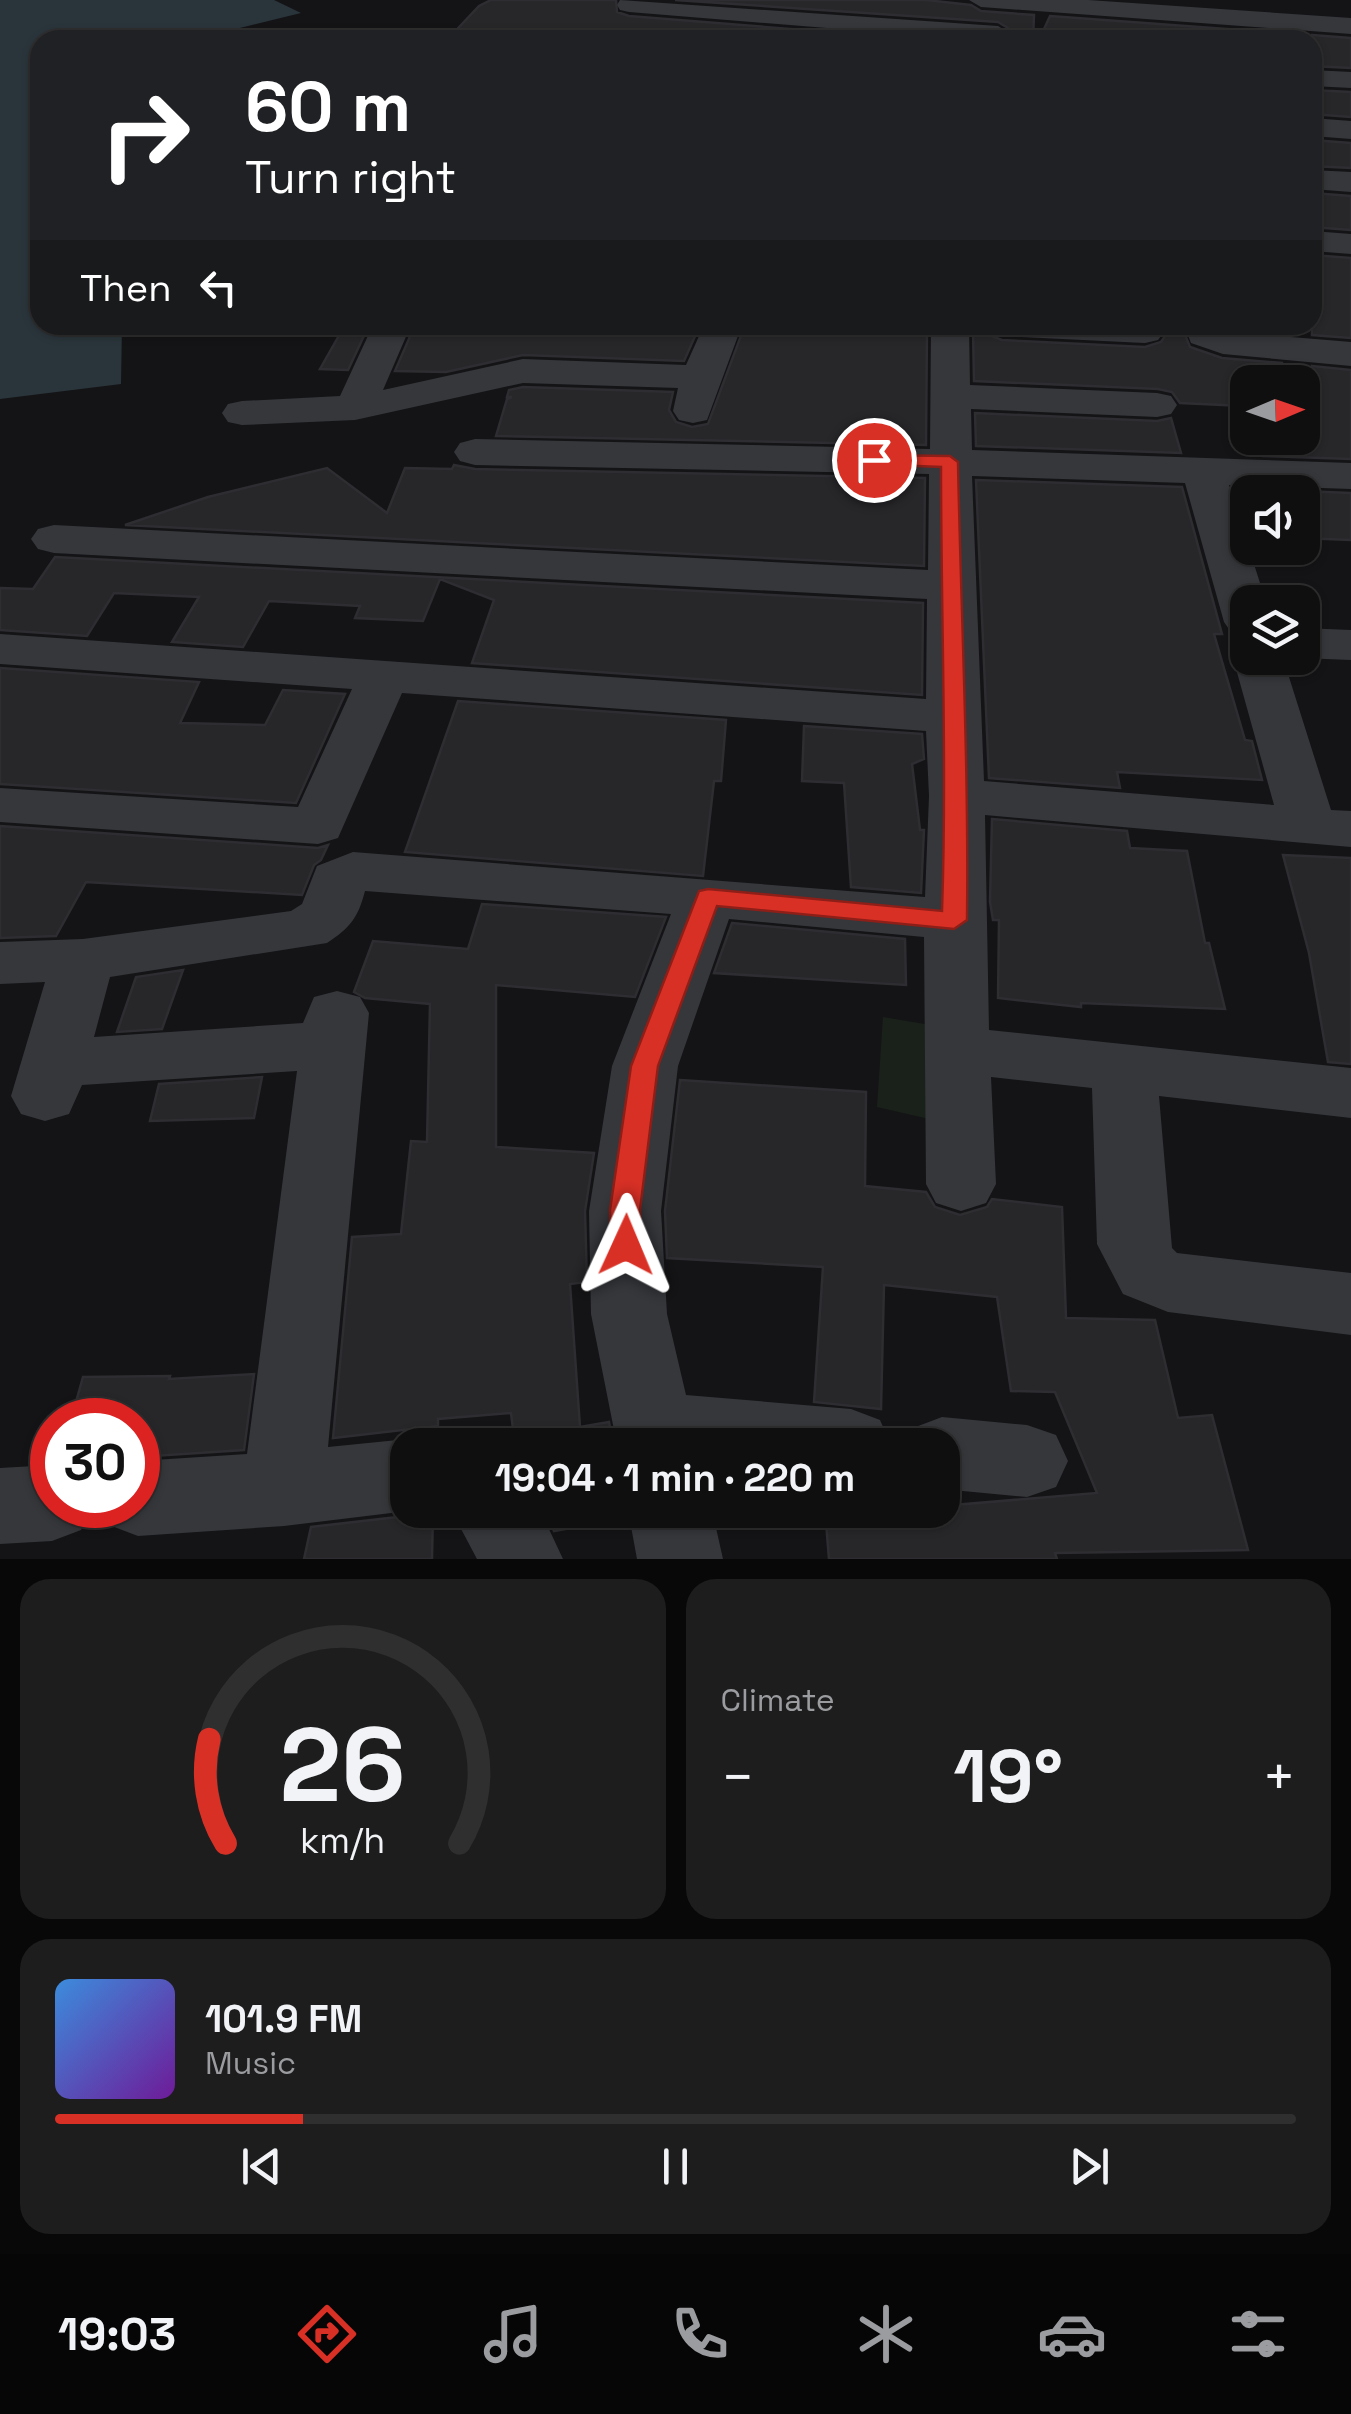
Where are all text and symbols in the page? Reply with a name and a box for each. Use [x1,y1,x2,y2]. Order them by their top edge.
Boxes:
text: 60 m [245,62,411,151]
icon: right [80,70,210,200]
text: Turn right [245,149,456,206]
icon: left [191,260,246,315]
text: Then [80,264,171,312]
north arrow [1230,365,1320,455]
map controls [1230,365,1320,675]
pin [832,418,917,503]
icon: arrive [847,433,902,488]
button: sound [1230,475,1320,565]
button: layers [1230,585,1320,675]
position arrow [574,1193,678,1297]
speed limit sign: 30 [30,1398,160,1528]
text: 19:04 · 1 min · 220 m [495,1454,855,1502]
text: Climate [721,1680,835,1720]
text: 26 [280,1699,406,1831]
text: 19° [953,1728,1063,1824]
text: − [721,1742,755,1812]
text: + [1262,1742,1296,1812]
text: km/h [300,1818,385,1863]
text: 101.9 FM [205,1995,362,2043]
text: Music [205,2043,296,2083]
icon: previous [234,2139,289,2194]
icon: pause [648,2139,703,2194]
icon: next [1062,2139,1117,2194]
icon: directions [292,2299,362,2369]
icon: music [478,2299,548,2369]
icon: phone [665,2299,735,2369]
icon: climate [851,2299,921,2369]
icon: car [1037,2299,1107,2369]
icon: filters [1223,2299,1293,2369]
text: 19:03 [58,2306,176,2363]

